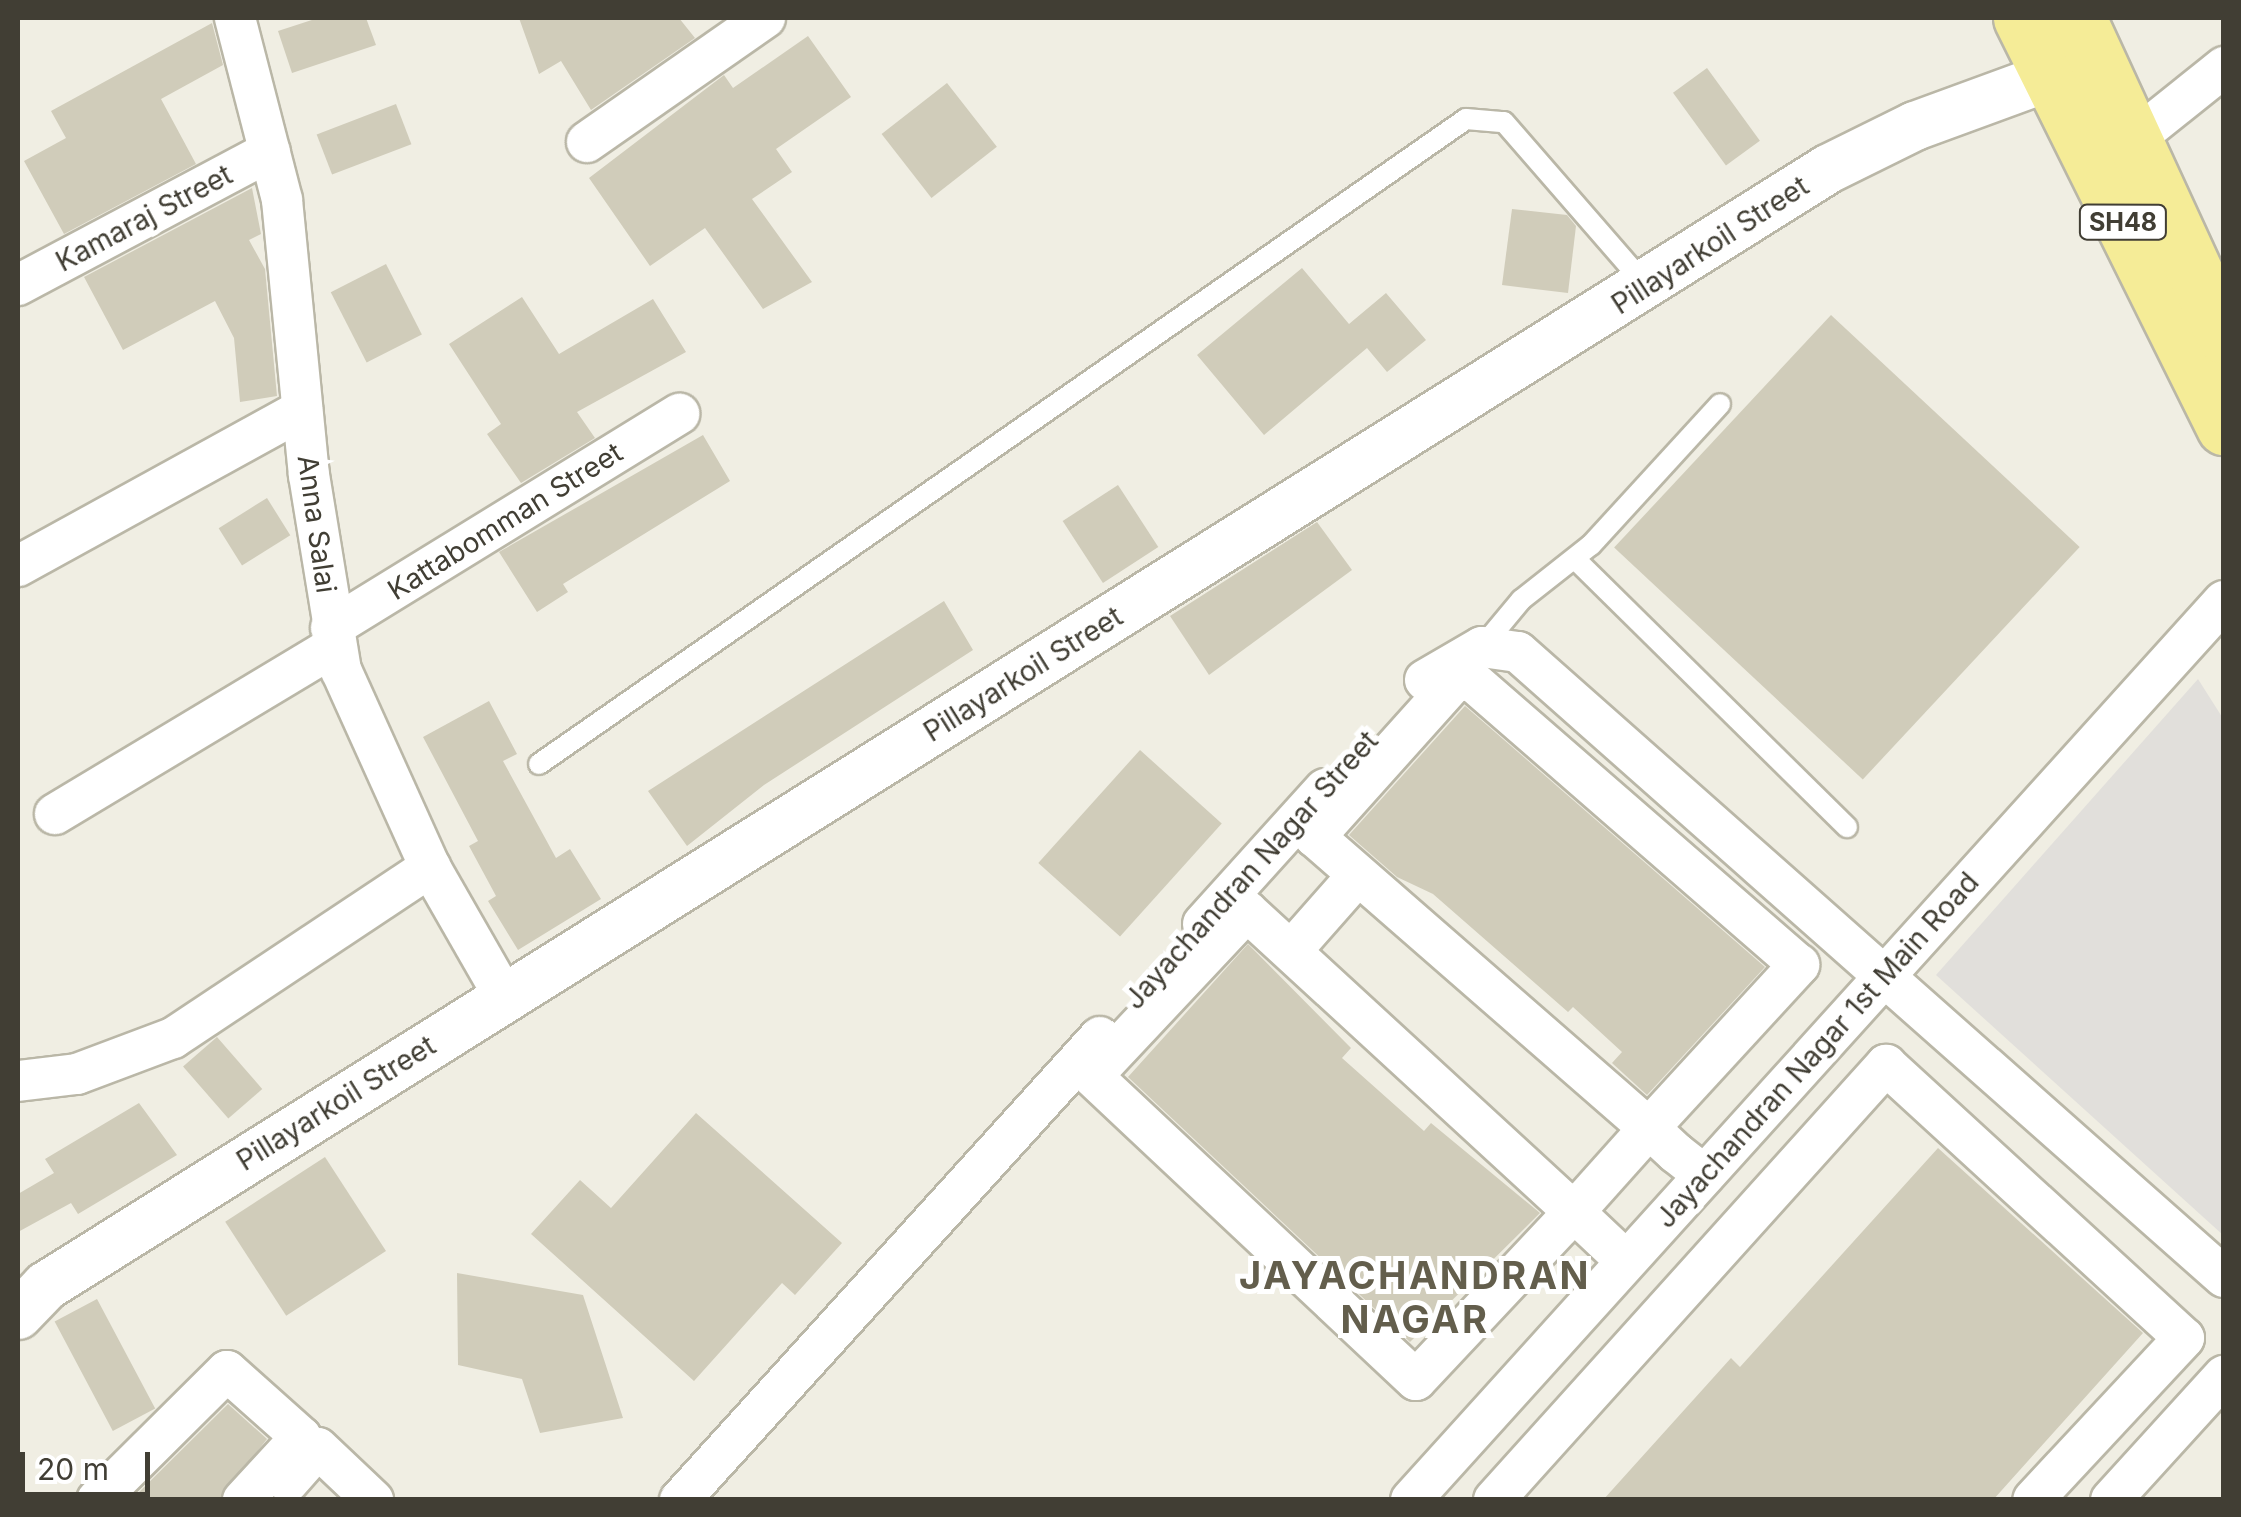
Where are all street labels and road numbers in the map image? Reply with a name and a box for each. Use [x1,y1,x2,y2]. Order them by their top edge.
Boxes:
street label: Kamaraj Street [50,157,238,279]
street label: Pillayarkoil Street [1605,169,1815,321]
road number: SH48 [2078,202,2168,242]
street label: Kattabomman Street [382,435,628,607]
street label: Anna Salai [291,453,343,595]
street label: Pillayarkoil Street [917,599,1129,749]
street label: Jayachandran Nagar Street [1117,724,1385,1016]
street label: Jayachandran Nagar 1st Main Road [1648,865,1986,1235]
street label: Pillayarkoil Street [230,1028,442,1178]

